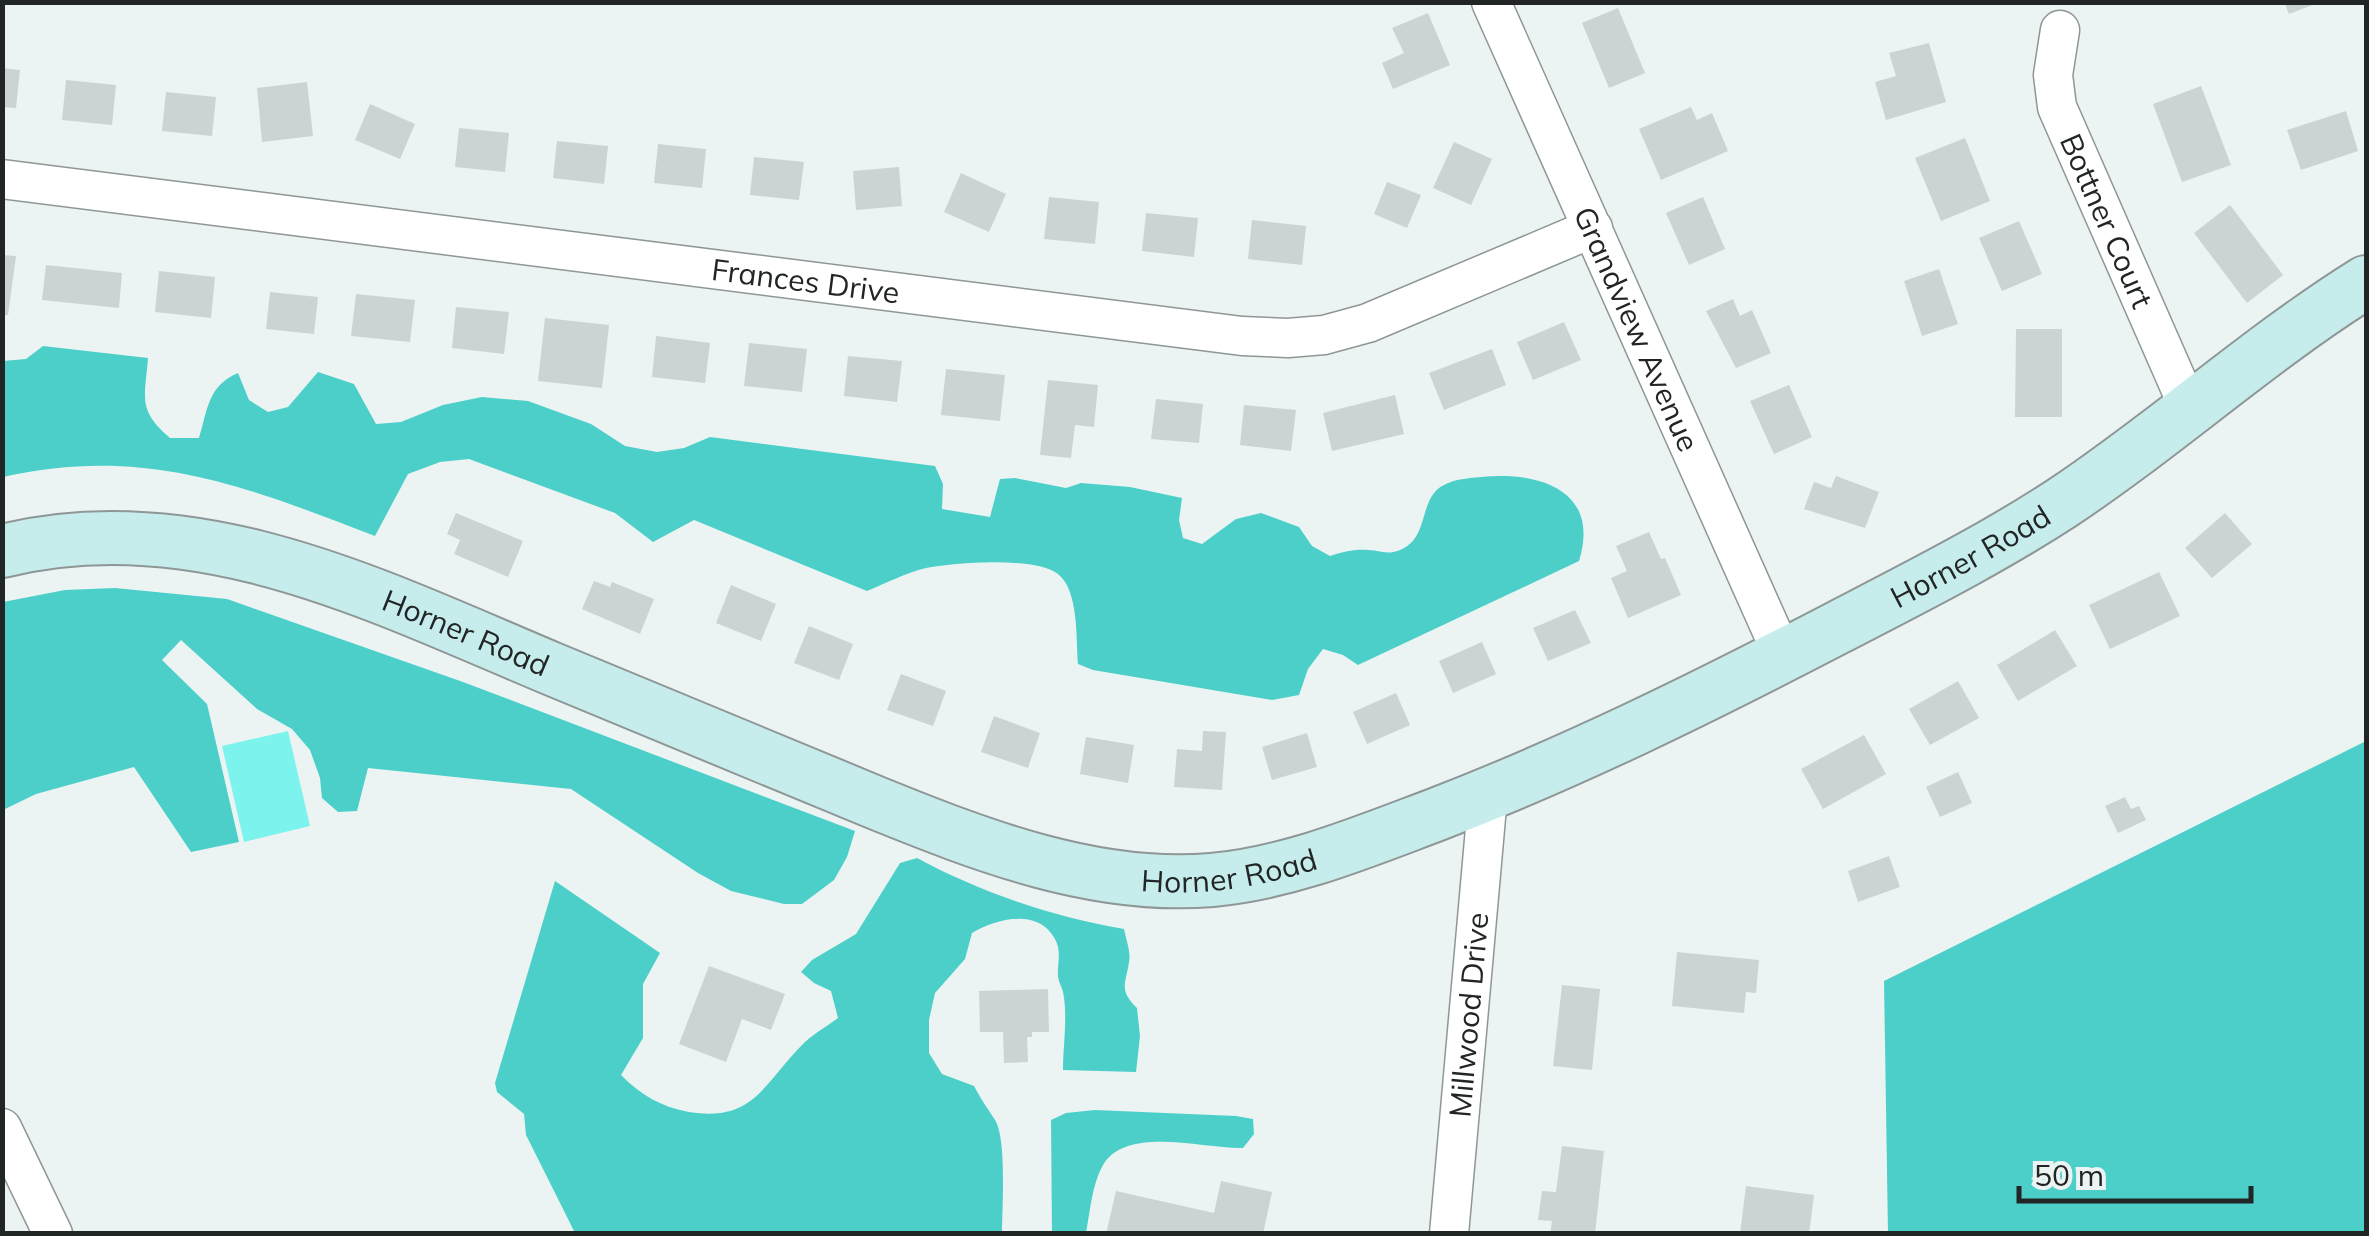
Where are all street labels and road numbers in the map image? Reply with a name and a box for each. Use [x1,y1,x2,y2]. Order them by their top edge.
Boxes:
street label: Bottner Court [2052,128,2162,314]
street label: Grandview Avenue [1566,201,1708,457]
street label: Frances Drive [709,250,902,311]
street label: Horner Road [1884,496,2057,616]
street label: Horner Road [377,581,555,685]
street label: Horner Road [1140,840,1321,900]
street label: Millwood Drive [1440,911,1496,1119]

